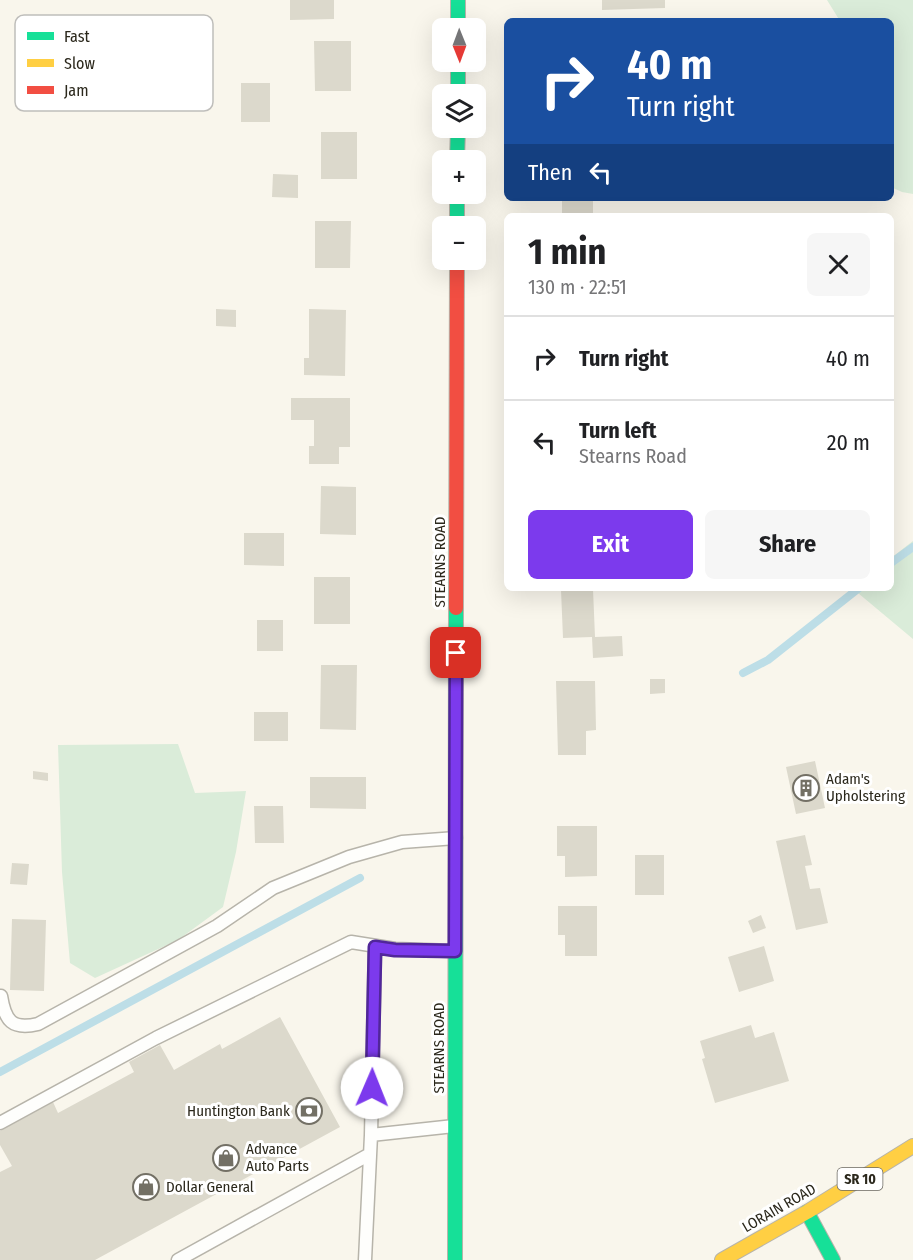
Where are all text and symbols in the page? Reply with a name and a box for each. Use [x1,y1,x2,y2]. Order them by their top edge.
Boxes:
legend [15,15,213,111]
north arrow [432,18,486,72]
map controls [432,18,486,270]
text: Fast [64,27,91,46]
text: 40 m [627,40,712,90]
icon: right [528,42,606,120]
text: Slow [64,54,95,73]
text: Jam [64,81,89,100]
button: layers [432,84,486,138]
text: Turn right [627,91,735,123]
button: + [432,150,486,204]
icon: left [584,156,617,189]
text: Then [528,159,572,186]
button: − [432,216,486,270]
text: 1 min [528,230,606,274]
button: close [807,233,870,296]
text: 130 m · 22:51 [528,275,627,299]
icon: right [528,342,561,375]
text: Turn right [579,345,668,372]
text: 40 m [826,345,870,372]
text: Turn left [579,417,657,444]
icon: left [528,426,561,459]
text: 20 m [827,429,870,456]
text: Stearns Road [579,444,687,468]
button: Exit [528,510,693,579]
button: Share [705,510,870,579]
street label: STEARNS ROAD [431,516,449,608]
pin [430,627,481,678]
icon: arrive [439,636,472,669]
place label: Adam's Upholstering [826,770,905,805]
building icon: Adam's Upholstering [791,773,821,803]
street label: STEARNS ROAD [430,1002,448,1094]
position arrow [340,1056,404,1120]
bank icon: Huntington Bank [294,1096,324,1126]
place label: Huntington Bank [187,1102,290,1120]
place label: Advance Auto Parts [246,1140,309,1175]
shop icon: Advance Auto Parts [211,1143,241,1173]
road number: SR 10 [838,1168,882,1190]
shop icon: Dollar General [131,1172,161,1202]
place label: Dollar General [166,1178,254,1196]
street label: LORAIN ROAD [739,1180,819,1236]

